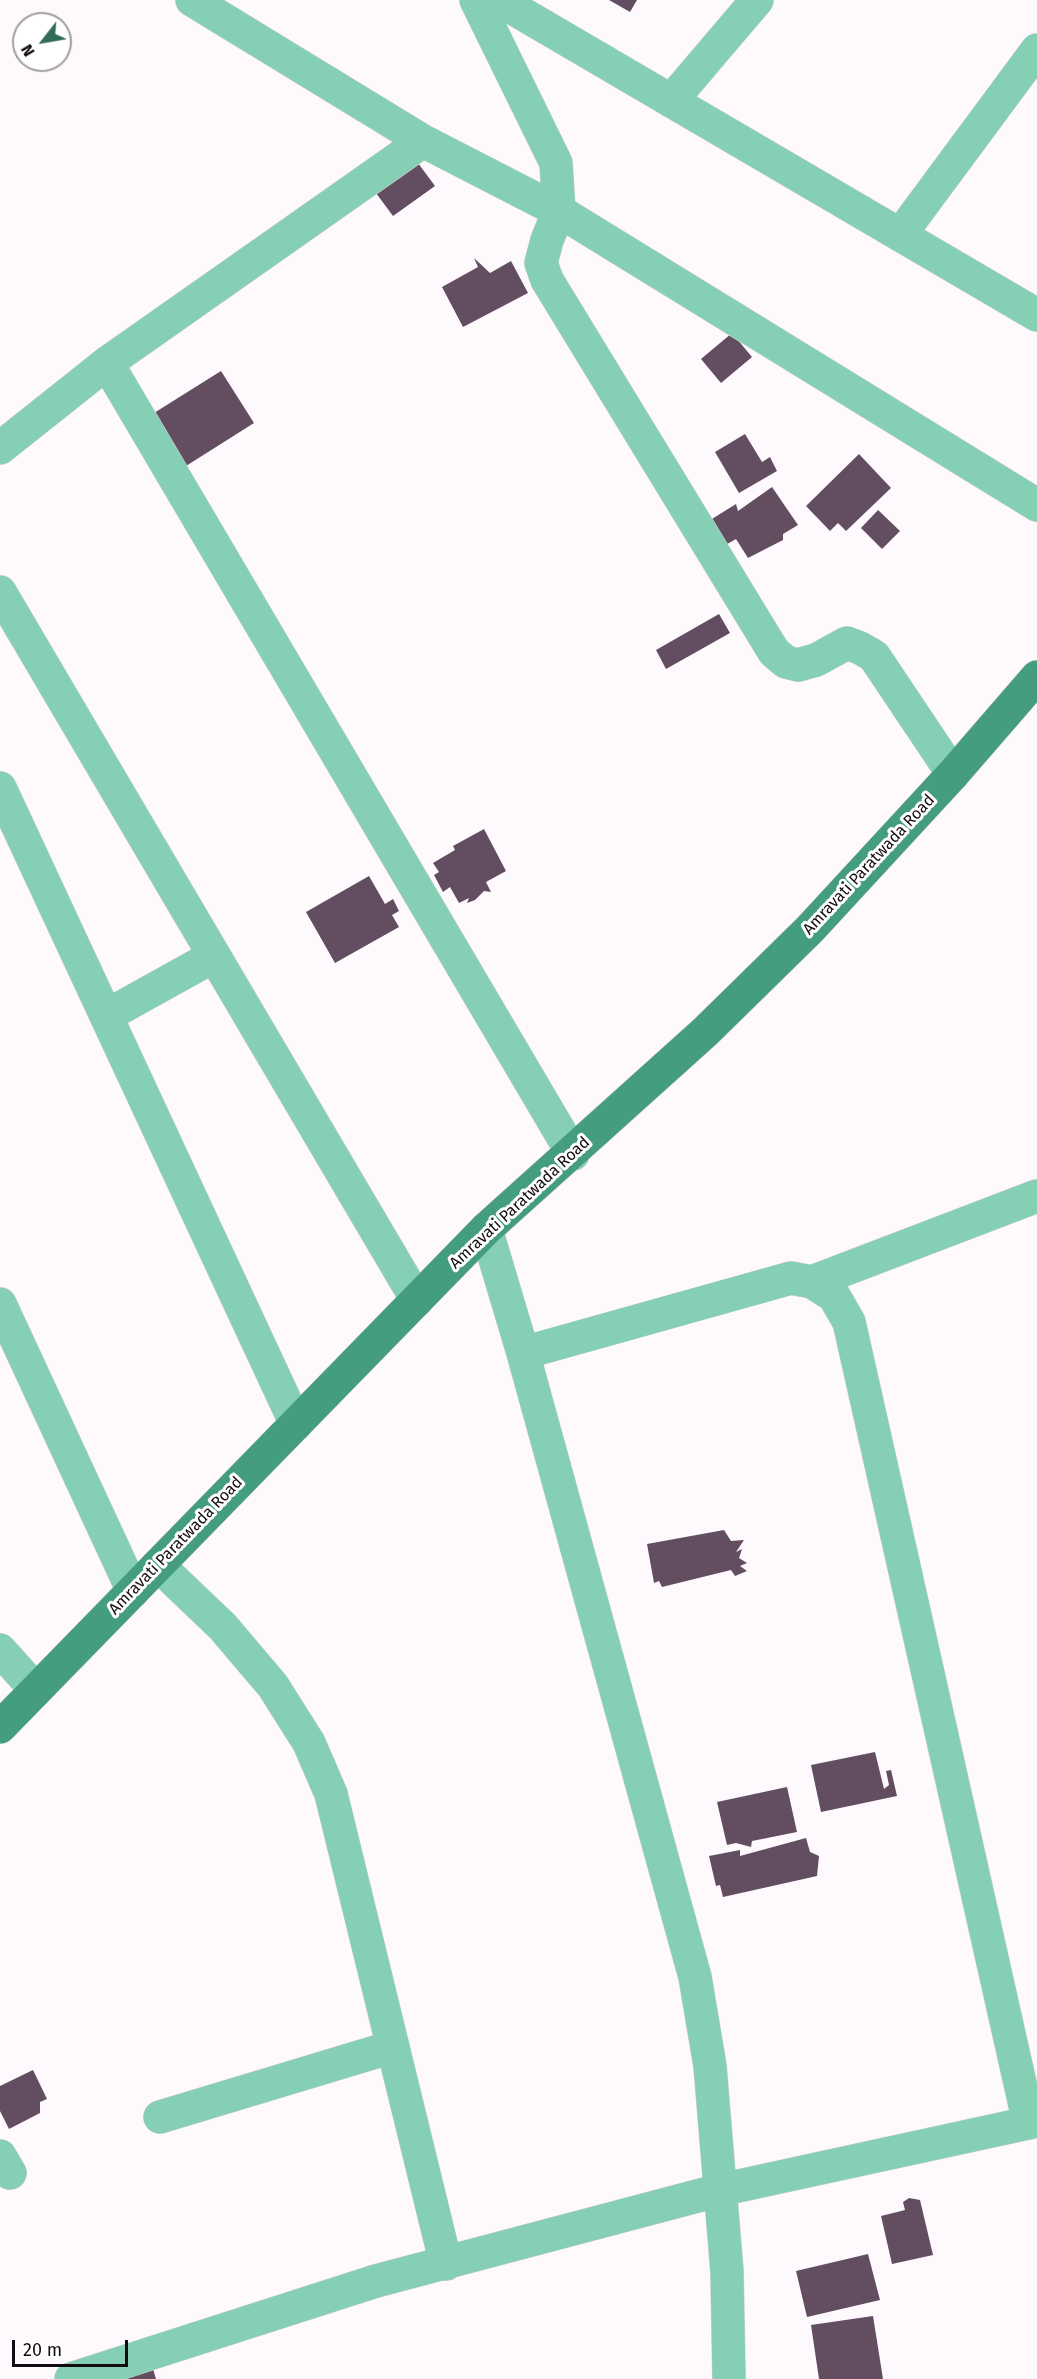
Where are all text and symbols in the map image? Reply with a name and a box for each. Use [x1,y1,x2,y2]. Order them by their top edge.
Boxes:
north arrow [12,12,72,72]
text: N [17,41,39,60]
street label: Amravati Paratwada Road [799,791,939,939]
street label: Amravati Paratwada Road [446,1133,594,1273]
street label: Amravati Paratwada Road [105,1473,247,1619]
scale bar [15,2328,130,2366]
text: 20 m [23,2339,62,2361]

